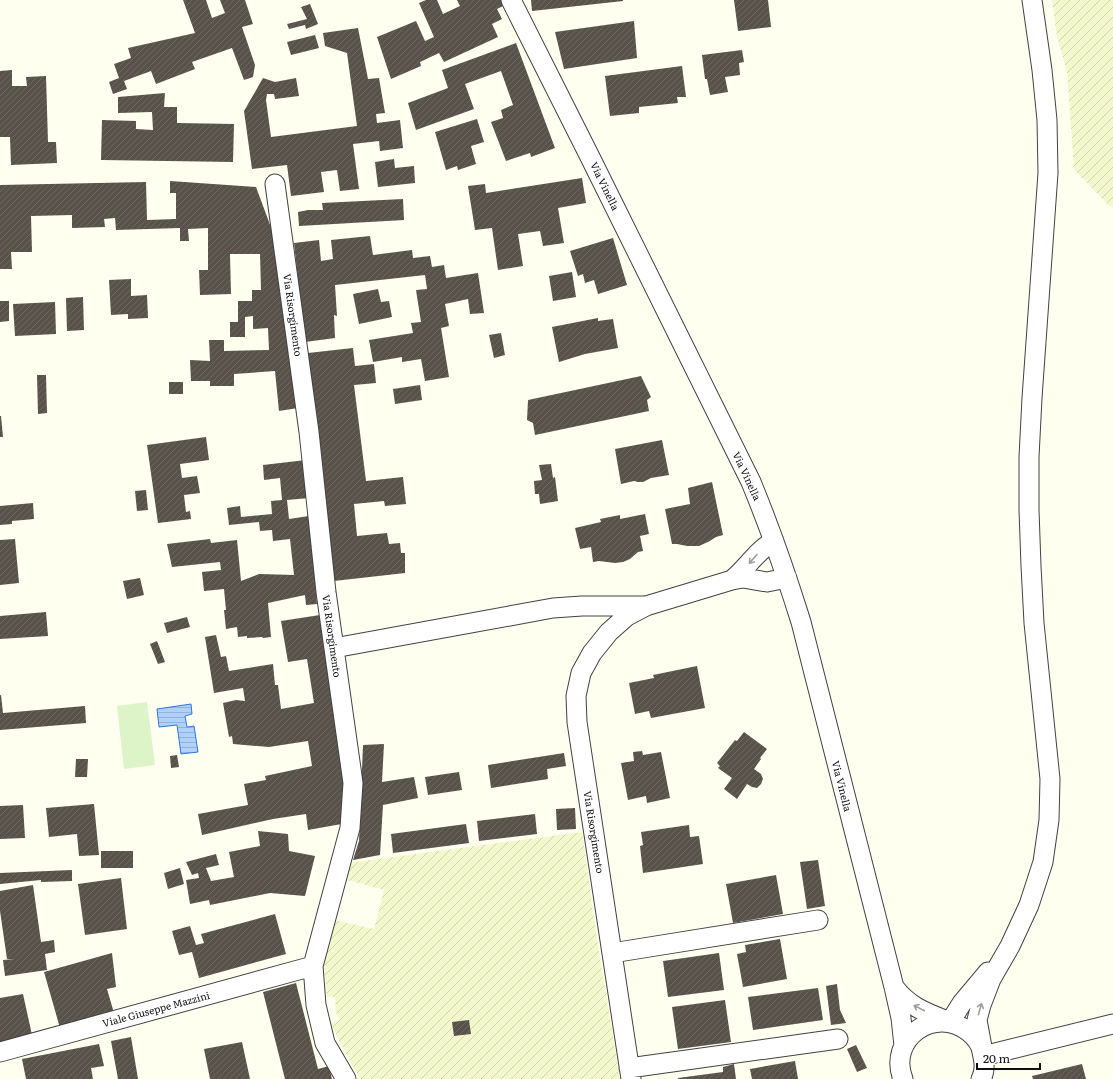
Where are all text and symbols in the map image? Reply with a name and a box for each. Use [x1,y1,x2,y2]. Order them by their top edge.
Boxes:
street label: Via Vinella [587,159,624,213]
street label: Via Risorgimento [280,273,307,357]
street label: Via Vinella [730,449,766,503]
one-way arrow [748,554,757,565]
street label: Via Risorgimento [319,594,346,678]
street label: Via Vinella [829,759,856,814]
street label: Via Risorgimento [581,790,608,874]
street label: Viale Giuseppe Mazzini [100,987,212,1030]
one-way arrow [977,1003,984,1016]
one-way arrow [913,1004,925,1012]
scale bar [977,1045,1040,1071]
text: 20 m [983,1049,1010,1067]

